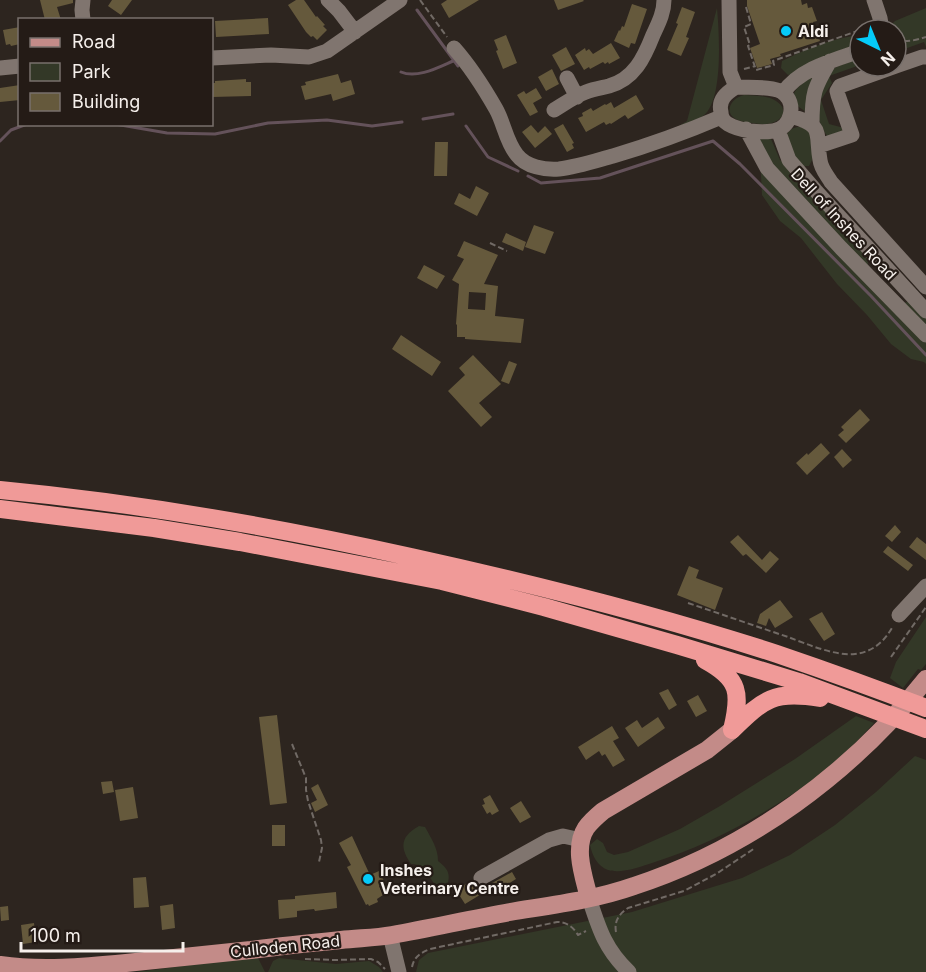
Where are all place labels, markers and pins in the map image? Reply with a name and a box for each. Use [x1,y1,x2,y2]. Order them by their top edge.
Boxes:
place label: Aldi [798,21,829,41]
marker: Aldi [779,24,793,38]
place label: Inshes Veterinary Centre [380,860,519,898]
marker: Inshes Veterinary Centre [361,872,375,886]

